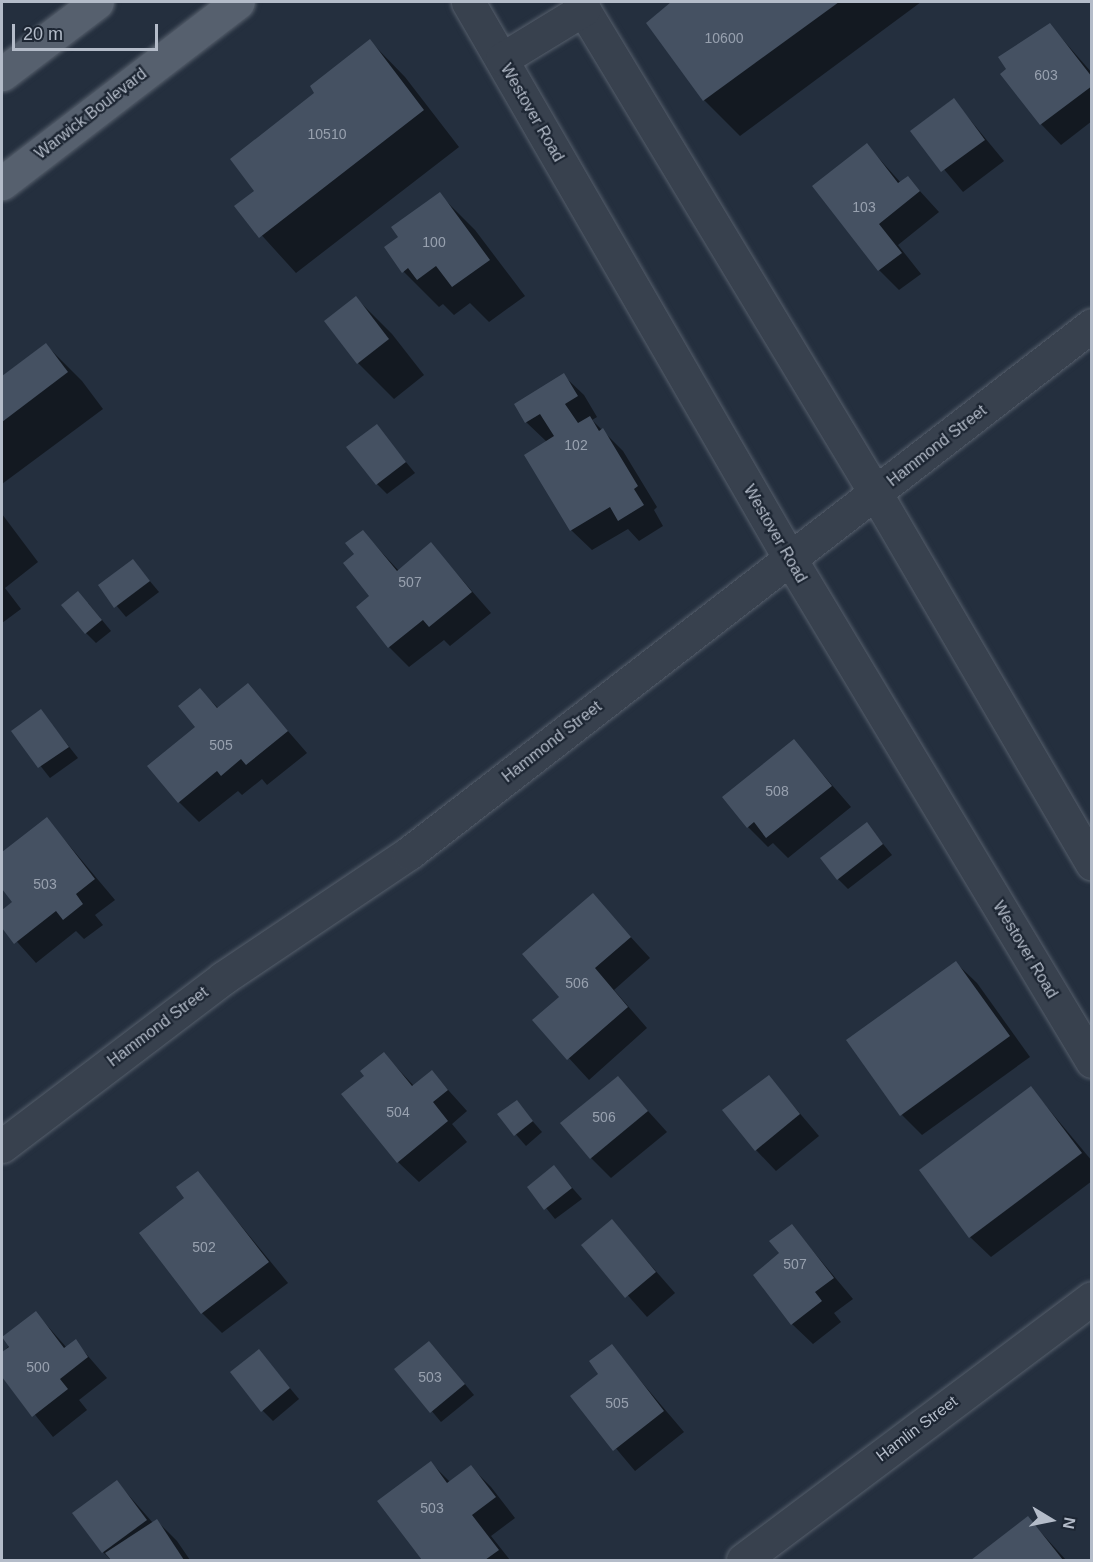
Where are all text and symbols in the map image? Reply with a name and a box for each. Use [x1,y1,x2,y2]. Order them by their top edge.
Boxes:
scale bar [15,12,160,50]
text: 20 m [23,24,63,44]
house number: 10600 [705,30,743,46]
street label: Westover Road [496,61,568,165]
street label: Warwick Boulevard [31,64,151,164]
house number: 603 [1034,67,1058,83]
house number: 10510 [308,126,346,142]
house number: 103 [852,199,876,215]
house number: 100 [422,234,446,250]
street label: Hammond Street [883,401,991,491]
house number: 102 [564,437,588,453]
street label: Westover Road [739,482,811,586]
house number: 507 [398,574,422,590]
street label: Hammond Street [498,697,606,787]
house number: 505 [209,737,233,753]
house number: 508 [765,783,789,799]
house number: 503 [33,876,57,892]
street label: Westover Road [988,898,1062,1002]
house number: 506 [565,975,589,991]
street label: Hammond Street [104,983,212,1071]
house number: 504 [386,1104,410,1120]
house number: 506 [592,1109,616,1125]
house number: 502 [192,1239,216,1255]
house number: 507 [783,1256,807,1272]
house number: 500 [26,1359,50,1375]
house number: 503 [418,1369,442,1385]
street label: Hamlin Street [873,1392,961,1466]
house number: 505 [605,1395,629,1411]
north arrow [1021,1490,1081,1550]
house number: 503 [420,1500,444,1516]
text: N [1060,1516,1079,1530]

